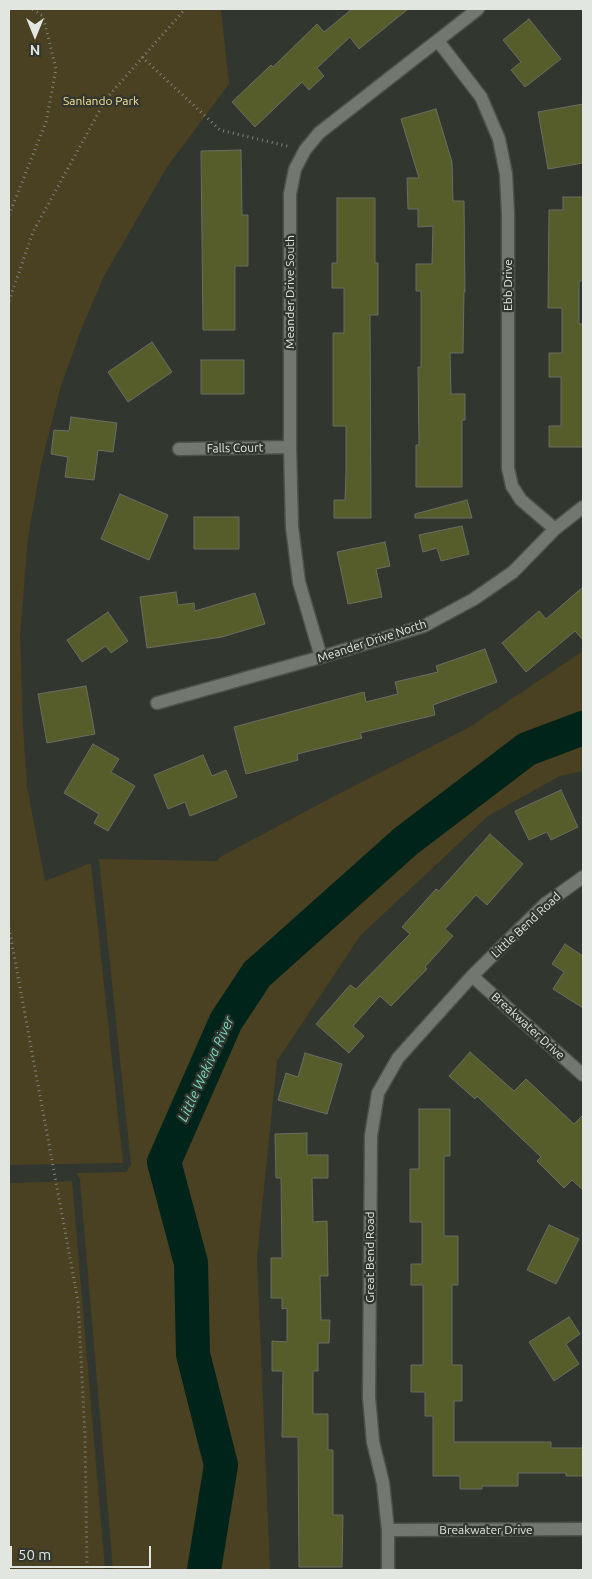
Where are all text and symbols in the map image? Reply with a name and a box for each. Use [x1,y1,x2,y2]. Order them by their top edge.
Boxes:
north arrow [10,10,60,60]
text: N [30,42,40,58]
park label: Sanlando Park [63,94,139,108]
street label: Meander Drive South [283,235,297,349]
street label: Ebb Drive [501,259,515,311]
street label: Falls Court [207,440,263,456]
street label: Meander Drive North [316,617,428,665]
street label: Little Bend Road [488,889,564,961]
street label: Breakwater Drive [488,989,568,1063]
water label: Little Wekiva River [174,1014,238,1124]
street label: Great Bend Road [363,1211,377,1303]
street label: Breakwater Drive [439,1523,533,1537]
scale bar [12,1536,154,1568]
text: 50 m [18,1546,51,1563]

